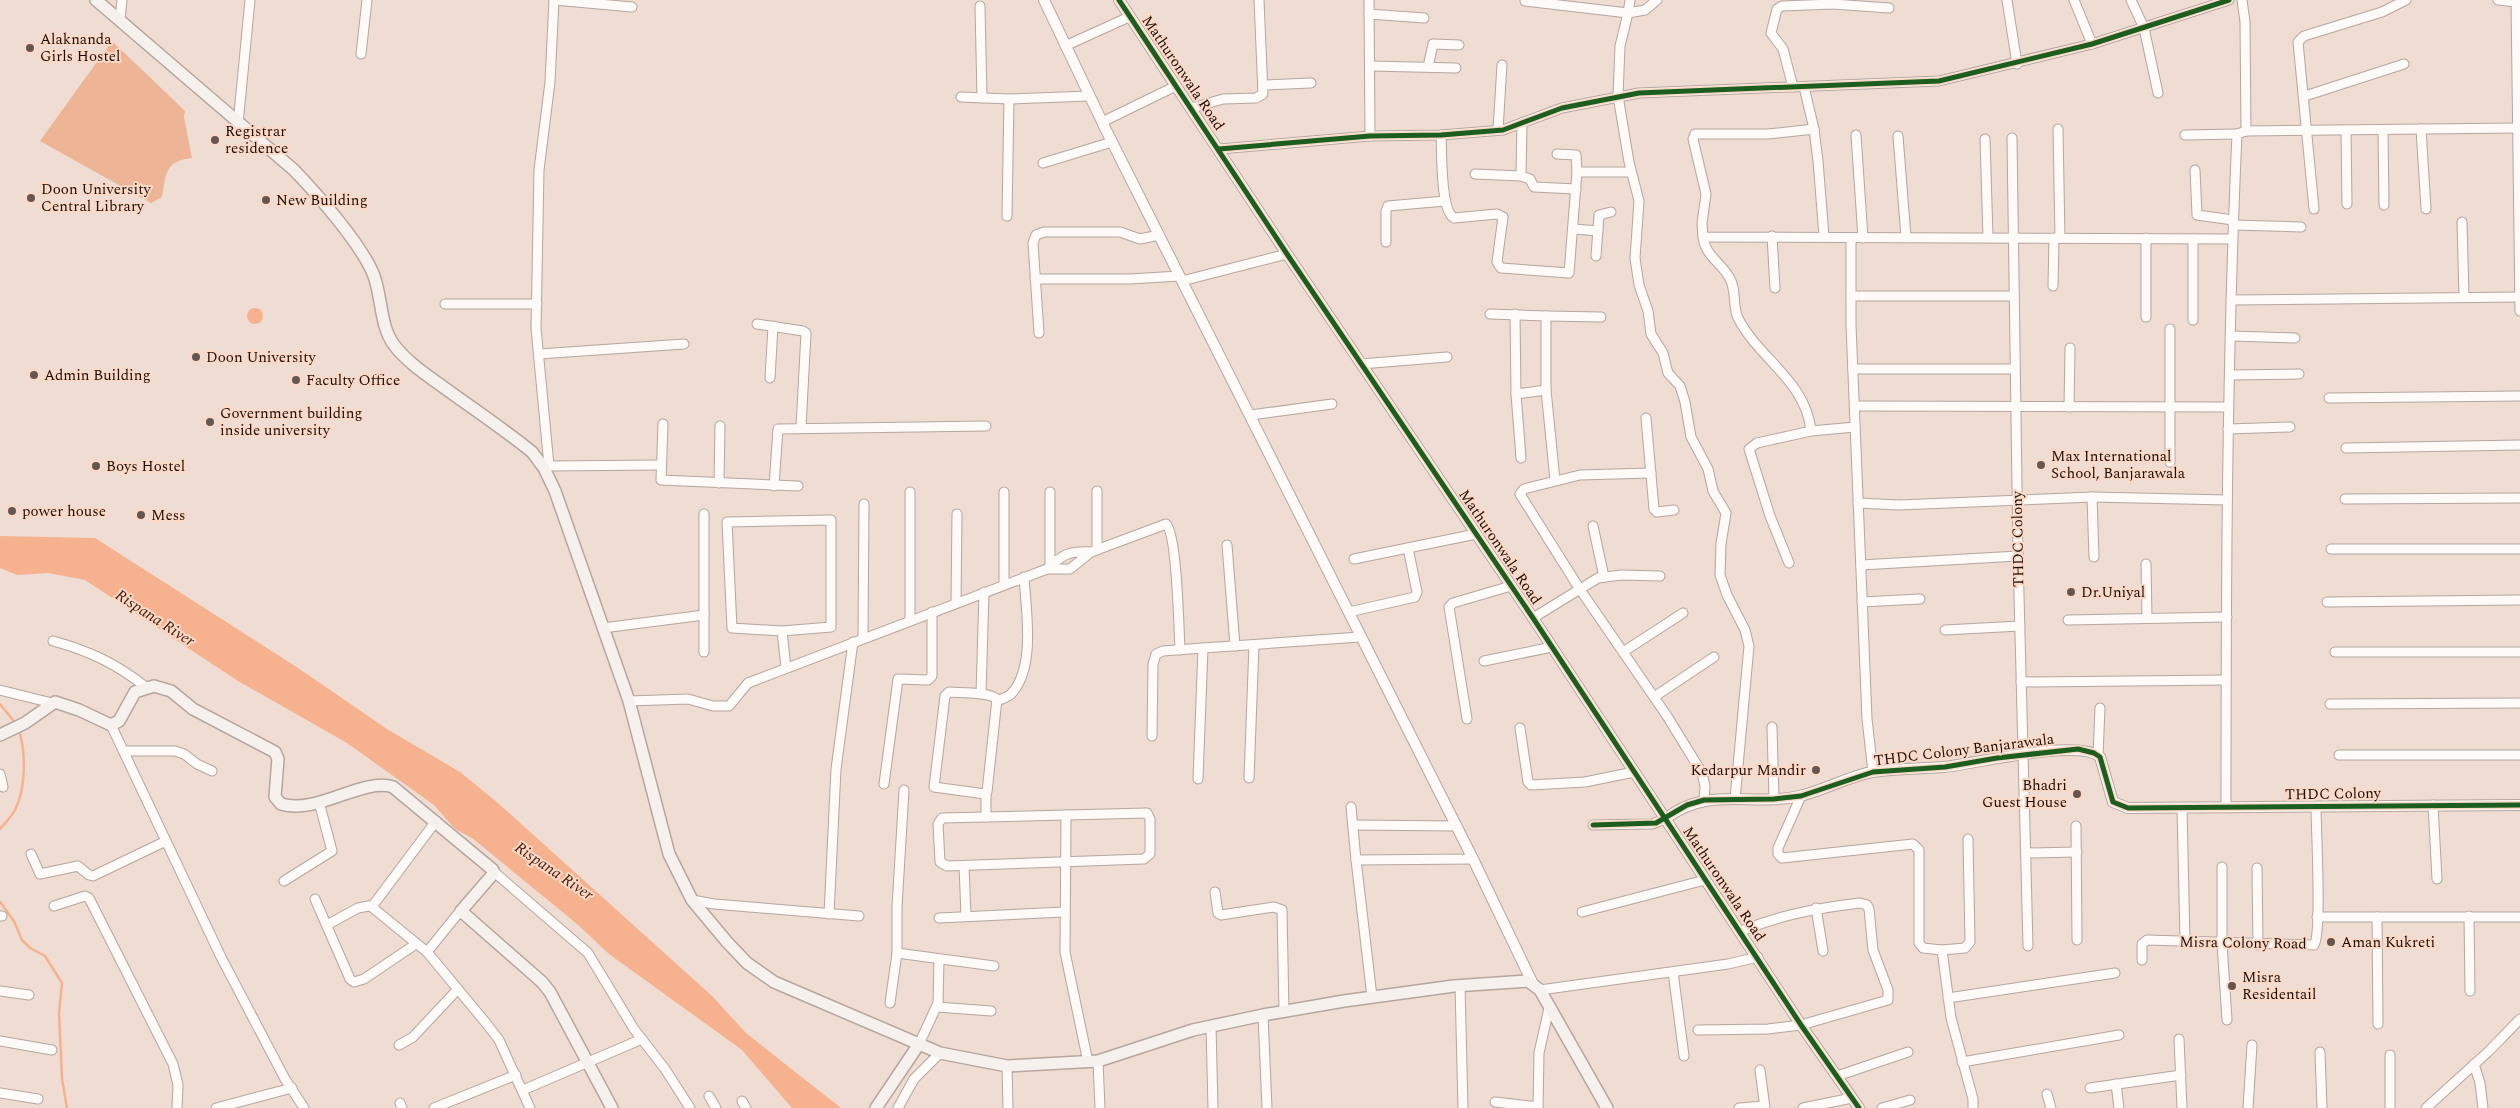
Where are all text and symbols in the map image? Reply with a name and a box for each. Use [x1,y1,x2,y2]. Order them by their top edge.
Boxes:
street label: Mathuronwala Road [1136,11,1230,135]
place label: Alaknanda Girls Hostel [40,28,120,68]
marker: Alaknanda Girls Hostel [24,42,36,54]
place label: Registrar residence [225,120,288,160]
marker: Registrar residence [209,134,221,146]
place label: Doon University Central Library [41,178,151,218]
place label: New Building [276,189,368,212]
marker: Doon University Central Library [25,192,37,204]
marker: New Building [260,194,272,206]
place label: Doon University [206,346,316,369]
marker: Doon University [190,351,202,363]
place label: Admin Building [44,364,151,387]
marker: Admin Building [28,369,40,381]
place label: Faculty Office [306,369,400,392]
marker: Faculty Office [290,374,302,386]
place label: Government building inside university [220,402,363,442]
marker: Government building inside university [204,416,216,428]
place label: Max International School, Banjarawala [2051,445,2186,485]
place label: Boys Hostel [106,455,185,478]
marker: Max International School, Banjarawala [2035,459,2047,471]
marker: Boys Hostel [90,460,102,472]
street label: Mathuronwala Road [1453,485,1547,609]
street label: THDC Colony [2006,490,2030,587]
place label: power house [22,500,106,523]
place label: Mess [151,504,185,527]
marker: power house [6,505,18,517]
marker: Mess [135,509,147,521]
place label: Dr.Uniyal [2081,581,2145,604]
water label: Rispana River [110,583,200,653]
marker: Dr.Uniyal [2065,586,2077,598]
street label: THDC Colony Banjarawala [1873,727,2056,772]
place label: Kedarpur Mandir [1690,759,1806,782]
marker: Kedarpur Mandir [1810,764,1822,776]
place label: Bhadri Guest House [1982,774,2067,814]
street label: THDC Colony [2285,782,2382,806]
marker: Bhadri Guest House [2071,788,2083,800]
street label: Mathuronwala Road [1677,822,1771,946]
water label: Rispana River [510,836,599,907]
street label: Misra Colony Road [2179,930,2307,956]
place label: Aman Kukreti [2341,931,2435,954]
marker: Aman Kukreti [2325,936,2337,948]
place label: Misra Residentail [2242,966,2316,1006]
marker: Misra Residentail [2226,980,2238,992]

